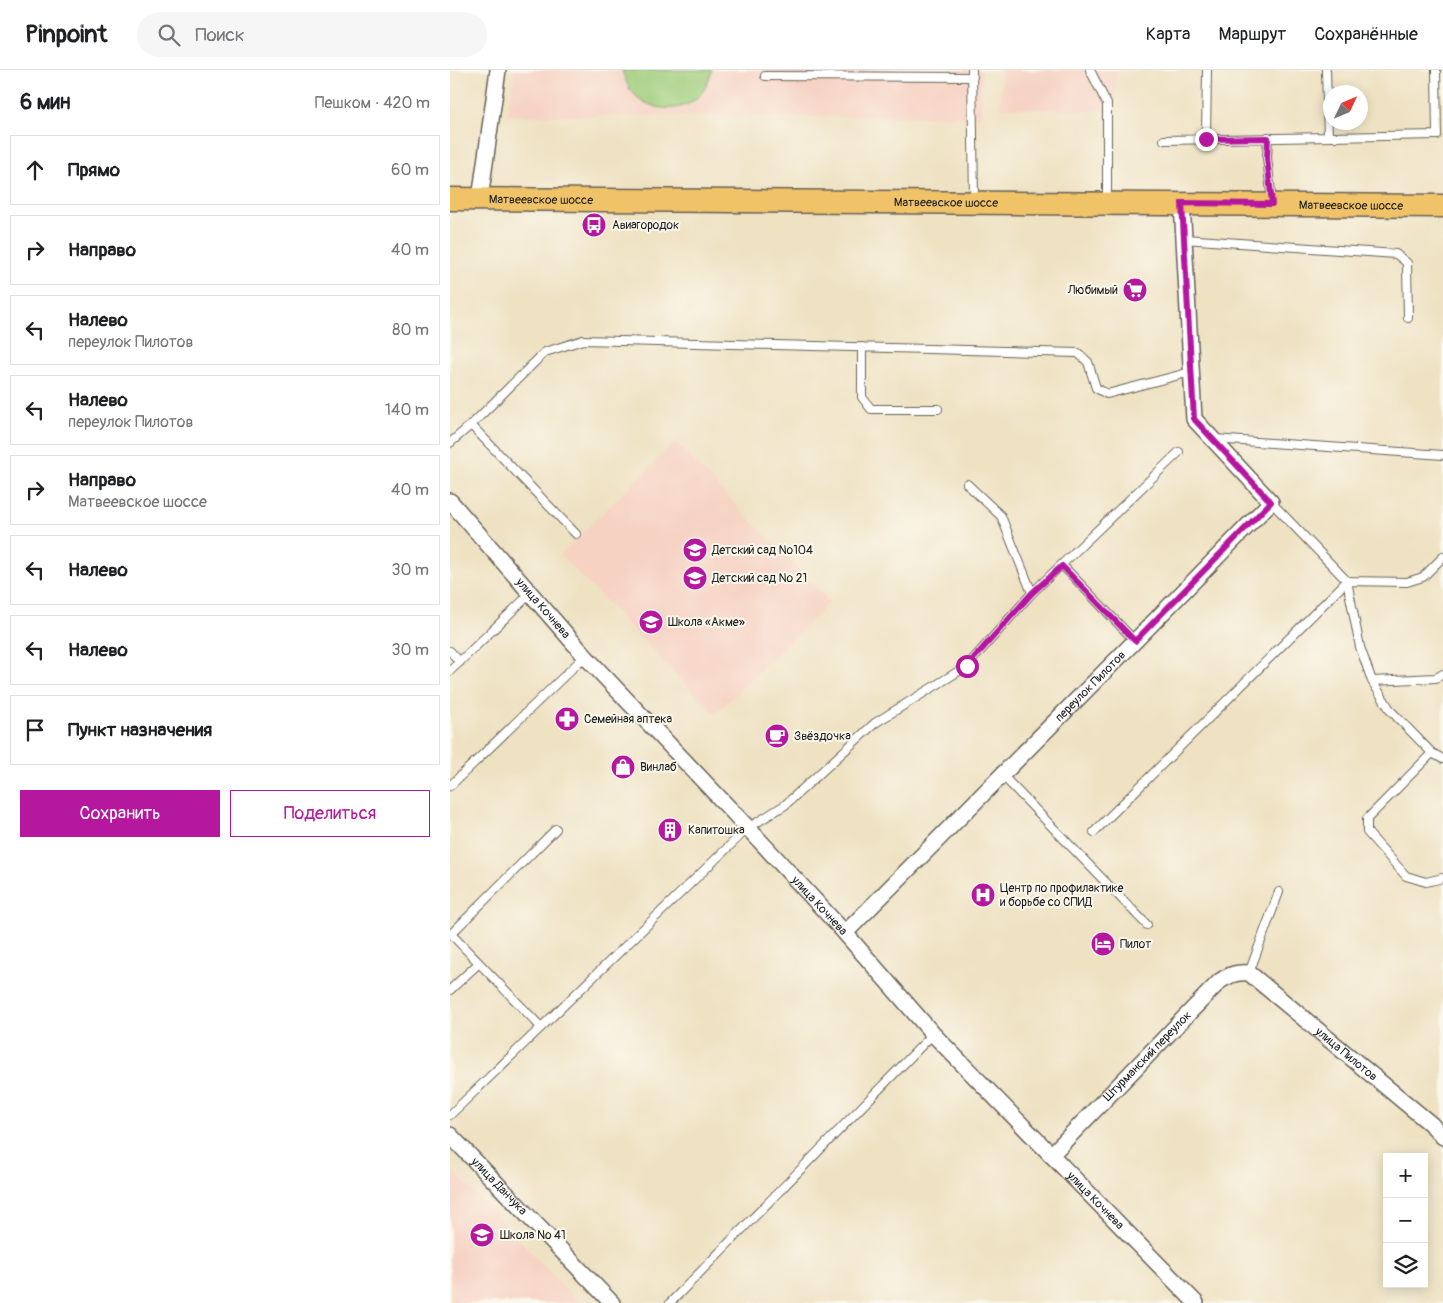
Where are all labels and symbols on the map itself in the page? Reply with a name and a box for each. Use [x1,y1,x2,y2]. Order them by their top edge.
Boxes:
north arrow [1323,85,1368,130]
route end [1195,128,1218,151]
street label: Матвеевское шоссе [489,192,593,208]
street label: Матвеевское шоссе [894,195,998,211]
street label: Матвеевское шоссе [1299,198,1403,214]
bus stop icon: Авиагородок [581,212,607,238]
place label: Авиагородок [612,218,679,233]
supermarket icon: Любимый [1122,277,1148,303]
place label: Любимый [1067,283,1118,298]
school or university icon: Детский сад №104 [682,537,708,563]
place label: Детский сад №104 [711,543,813,558]
school or university icon: Детский сад № 21 [682,565,708,591]
place label: Детский сад № 21 [711,571,807,586]
street label: улица Кочнева [512,574,574,642]
school or university icon: Школа «Акме» [638,609,664,635]
place label: Школа «Акме» [668,615,745,630]
street label: переулок Пилотов [1052,648,1129,725]
route start [956,655,979,678]
pharmacy icon: Семейная аптека [554,706,580,732]
place label: Семейная аптека [584,712,673,727]
cafe icon: Звёздочка [764,723,790,749]
place label: Звёздочка [794,729,851,744]
shop icon: Винлаб [610,754,636,780]
place label: Винлаб [640,760,677,775]
building icon: Капитошка [657,817,683,843]
place label: Капитошка [688,823,745,838]
street label: улица Кочнева [787,872,851,939]
place label: Центр по профилактике и борьбе со СПИД [1000,881,1124,910]
hospital icon: Центр по профилактике и борьбе со СПИД [970,882,996,908]
hotel icon: Пилот [1090,931,1116,957]
place label: Пилот [1120,937,1151,952]
street label: Штурманский переулок [1100,1008,1195,1105]
street label: улица Пилотов [1311,1024,1380,1084]
street label: улица Данчука [467,1154,530,1219]
street label: улица Кочнева [1063,1168,1127,1233]
school or university icon: Школа № 41 [469,1222,495,1248]
place label: Школа № 41 [500,1228,566,1243]

